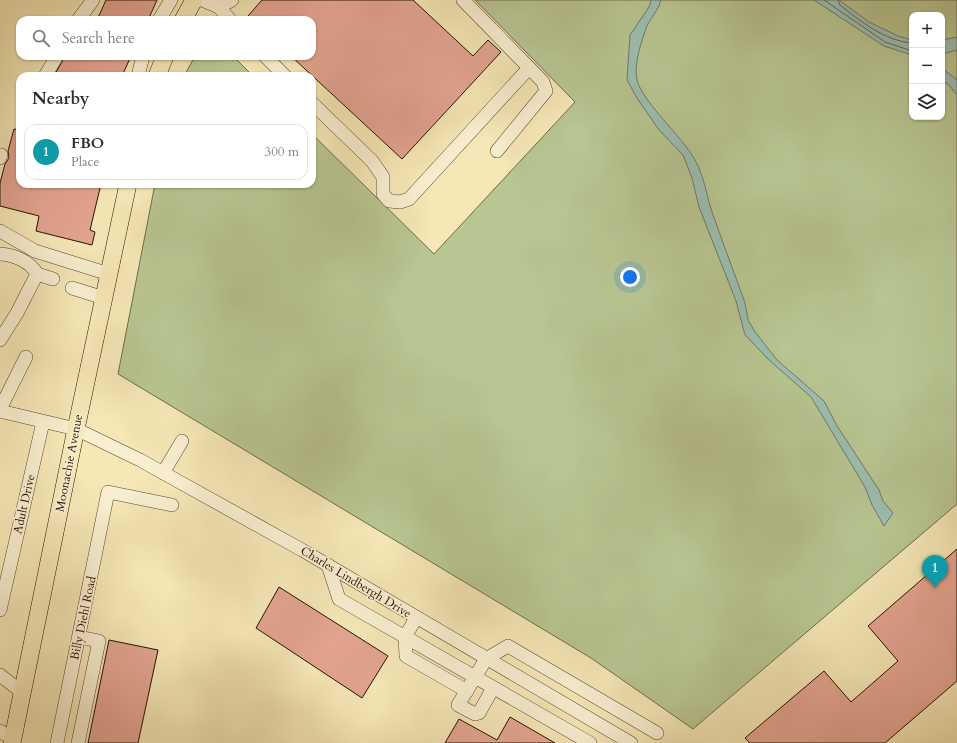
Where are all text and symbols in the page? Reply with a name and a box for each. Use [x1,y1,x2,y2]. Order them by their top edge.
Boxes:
map controls [909,12,945,120]
button: + [909,12,945,48]
search box [16,16,316,60]
icon: search [30,27,52,49]
text: Search here [62,28,135,48]
button: − [909,48,945,84]
button: layers [909,84,945,120]
text: Nearby [32,87,89,110]
text: FBO [71,133,104,153]
text: 1 [43,143,49,161]
text: 300 m [265,143,299,161]
text: Place [71,153,99,171]
your location [620,267,640,287]
street label: Moonachie Avenue [52,413,86,513]
street label: Adult Drive [9,473,39,535]
street label: Charles Lindbergh Drive [298,543,414,621]
pin: 1 [922,555,948,588]
street label: Billy Diehl Road [66,574,100,661]

